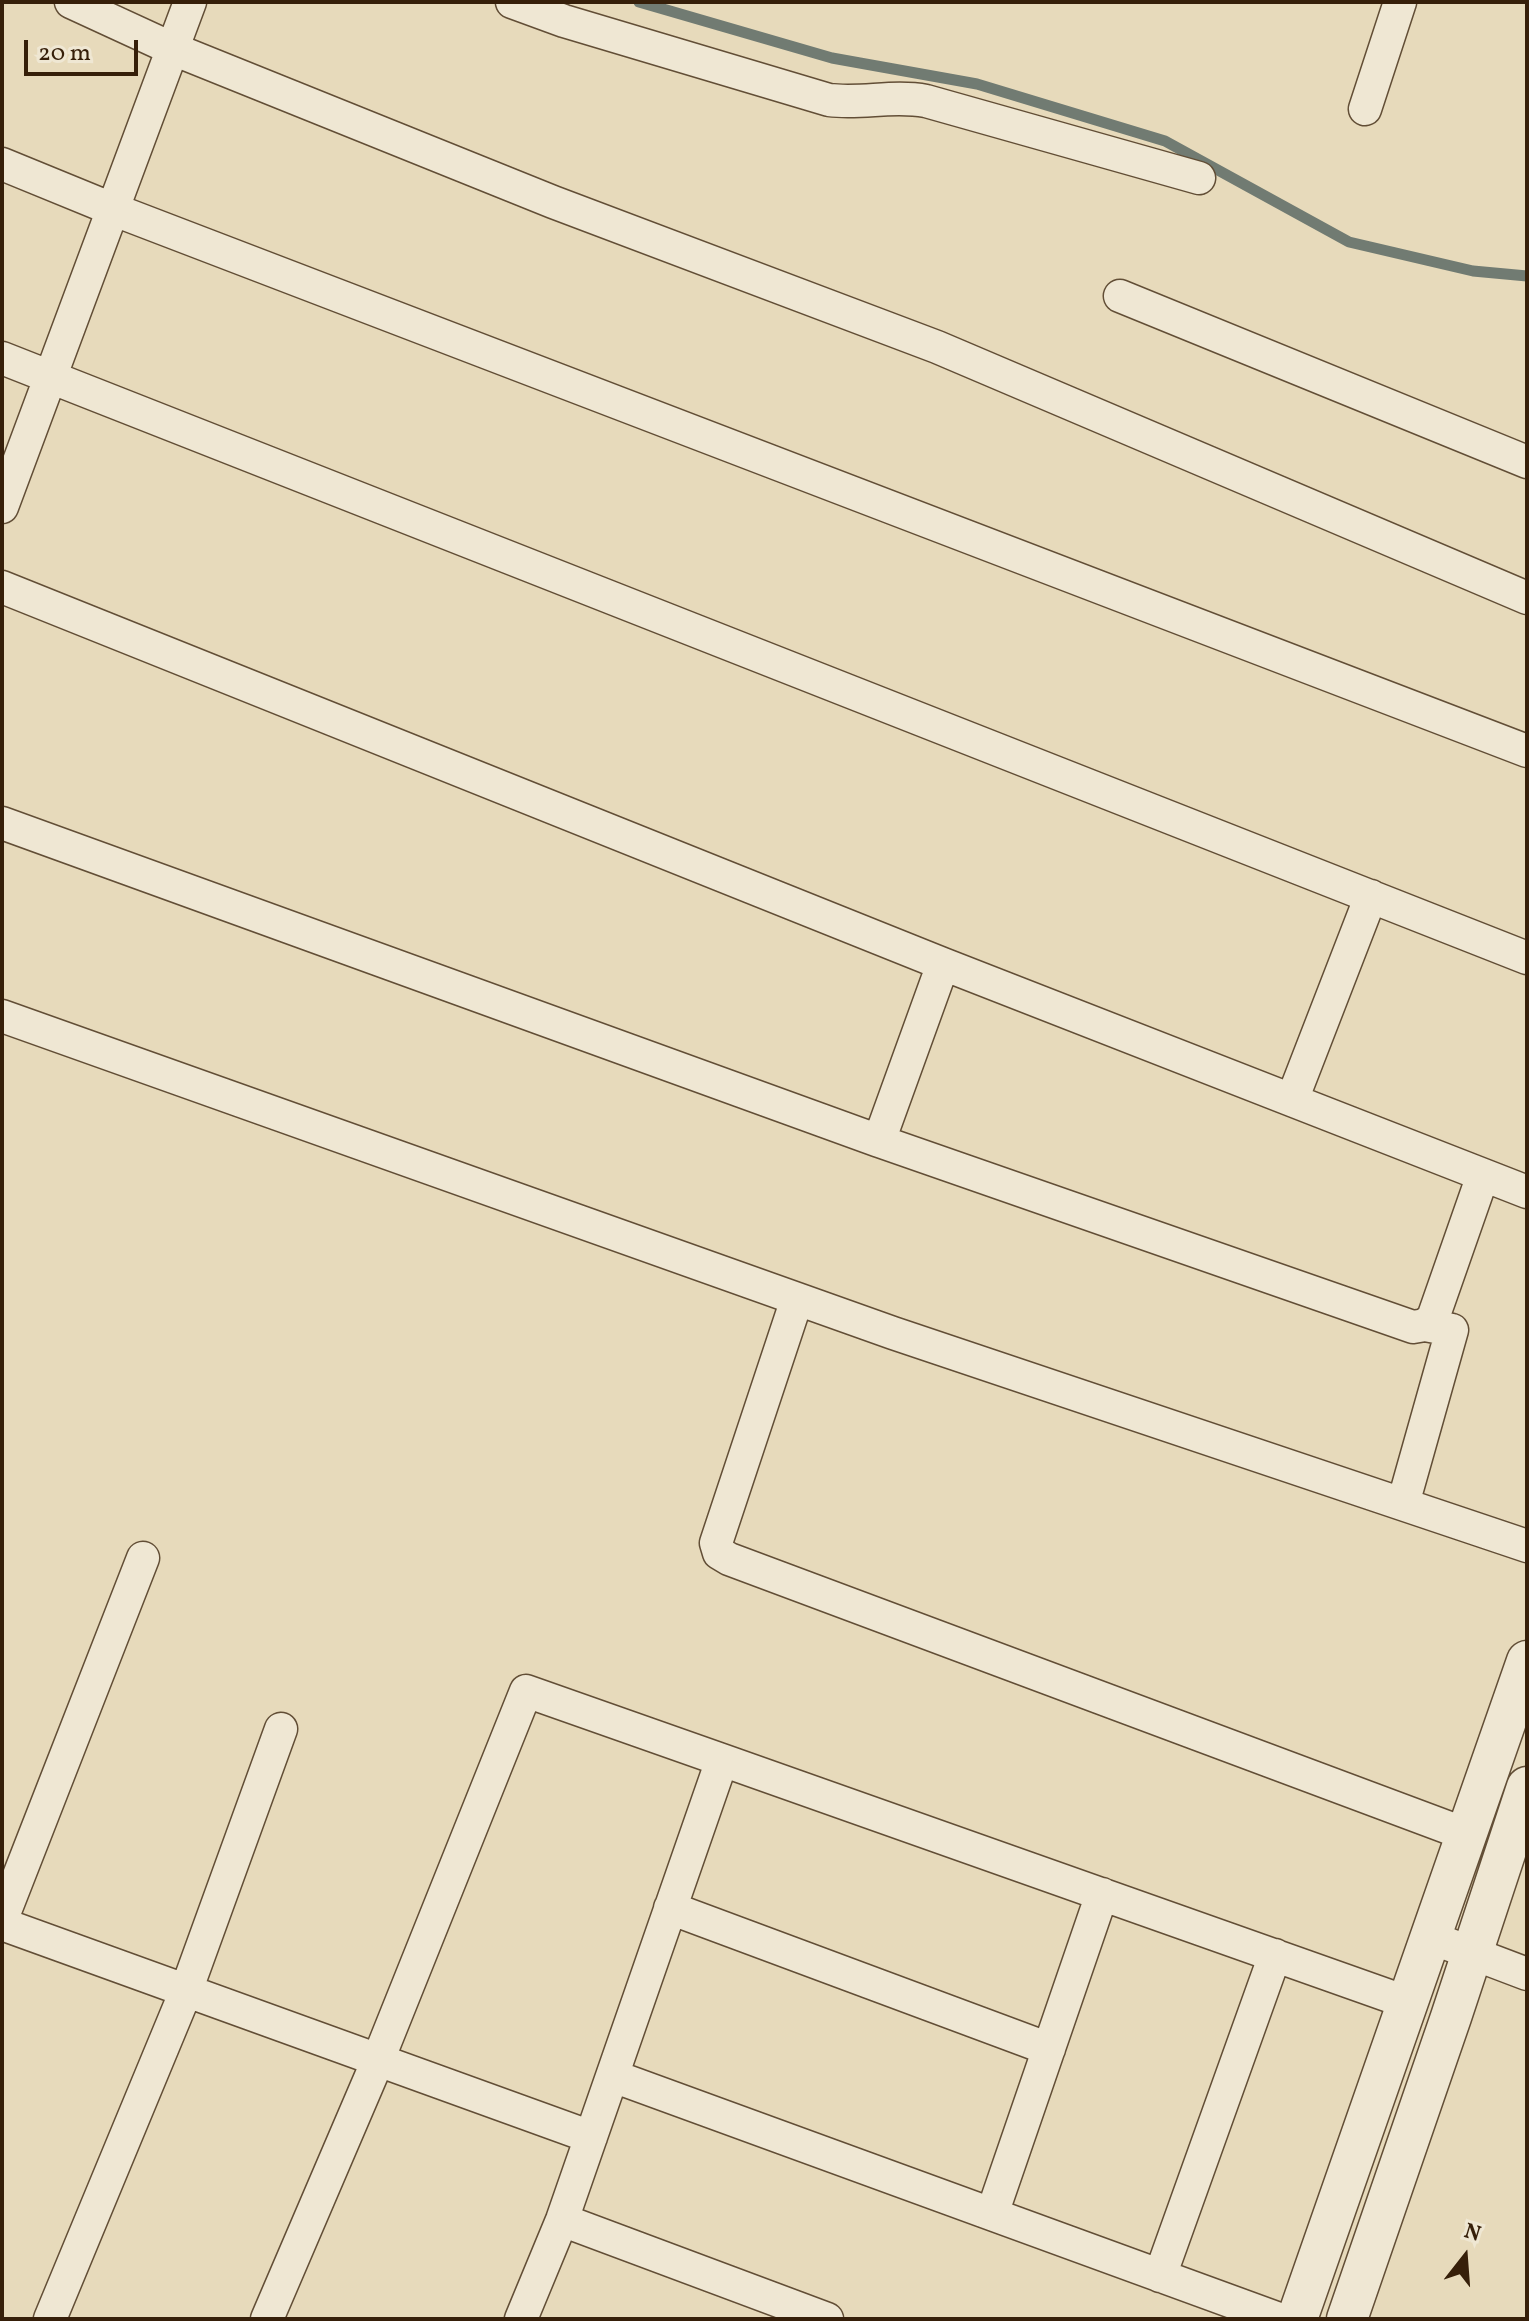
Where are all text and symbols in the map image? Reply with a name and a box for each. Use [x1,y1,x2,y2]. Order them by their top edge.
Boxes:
scale bar [28,24,142,74]
text: 20 m [38,37,91,71]
text: N [1460,2216,1484,2251]
north arrow [1425,2217,1505,2297]

